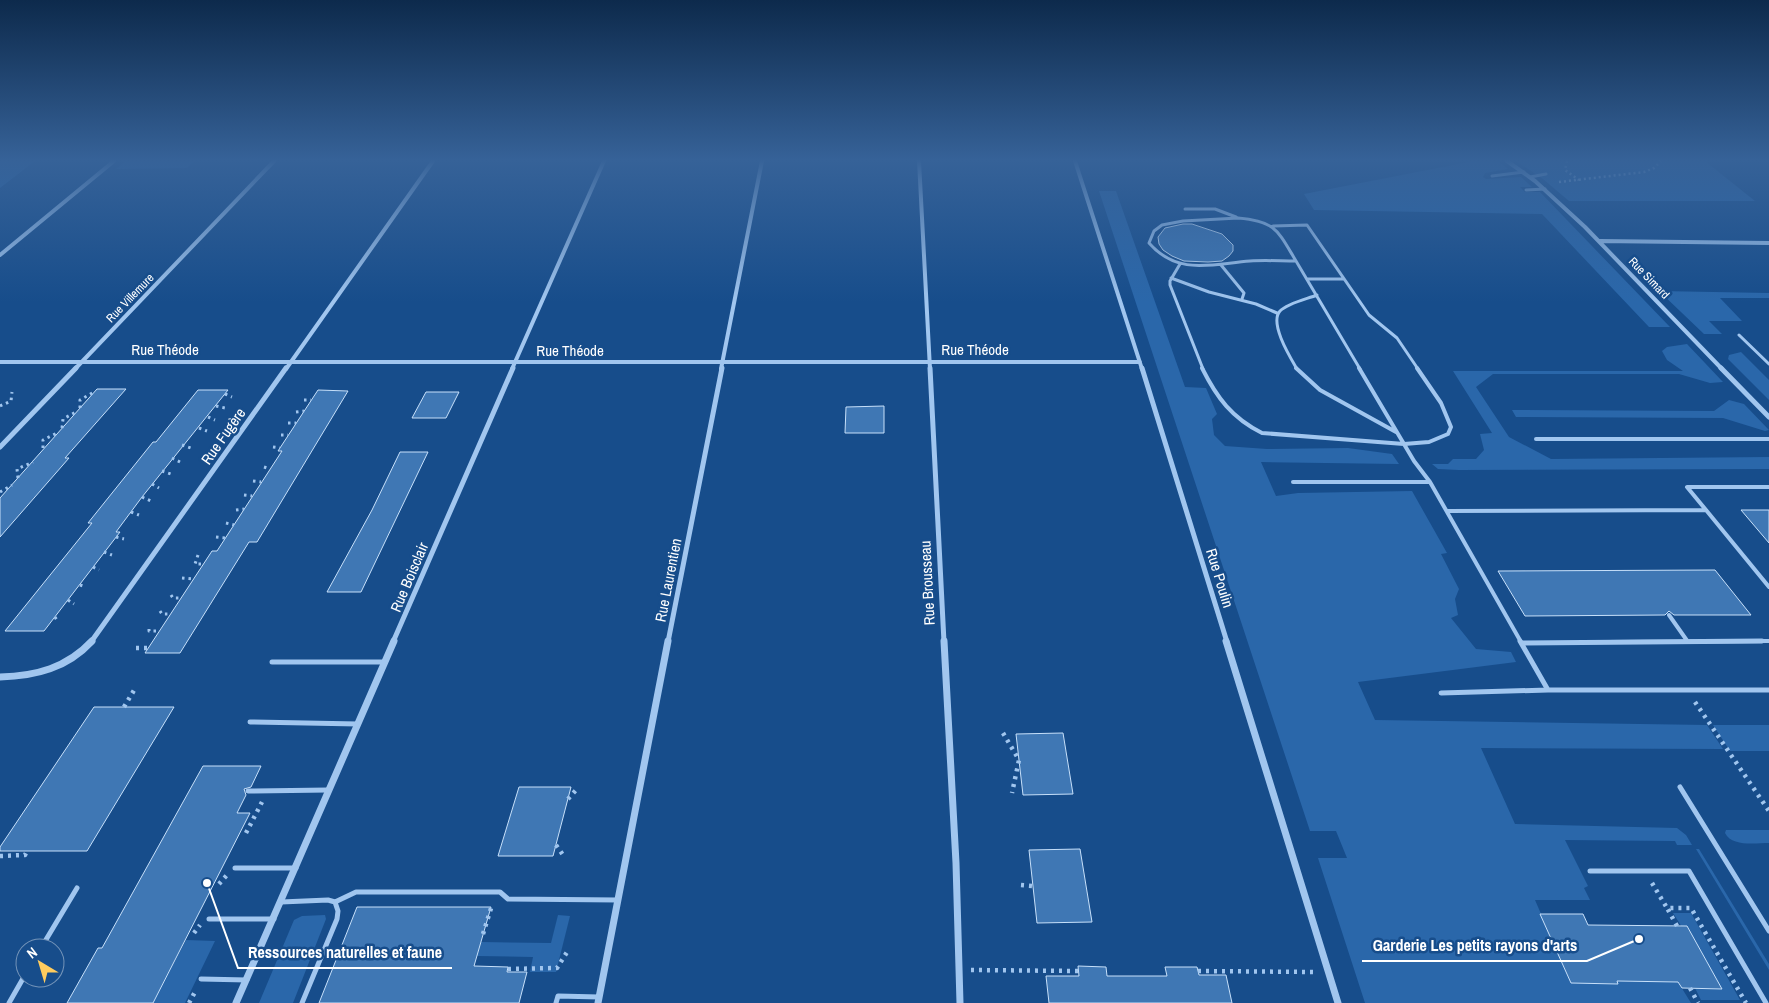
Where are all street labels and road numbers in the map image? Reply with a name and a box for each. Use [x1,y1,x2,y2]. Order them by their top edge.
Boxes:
street label: Rue Simard [1625,254,1673,302]
street label: Rue Villemure [103,270,157,326]
street label: Rue Théode [131,339,199,360]
street label: Rue Théode [941,339,1009,360]
street label: Rue Théode [536,340,604,361]
street label: Rue Fugère [196,403,250,469]
street label: Rue Laurentien [650,536,686,624]
street label: Rue Boisclair [385,539,433,615]
street label: Rue Brousseau [914,540,940,626]
street label: Rue Poulin [1201,546,1239,610]

